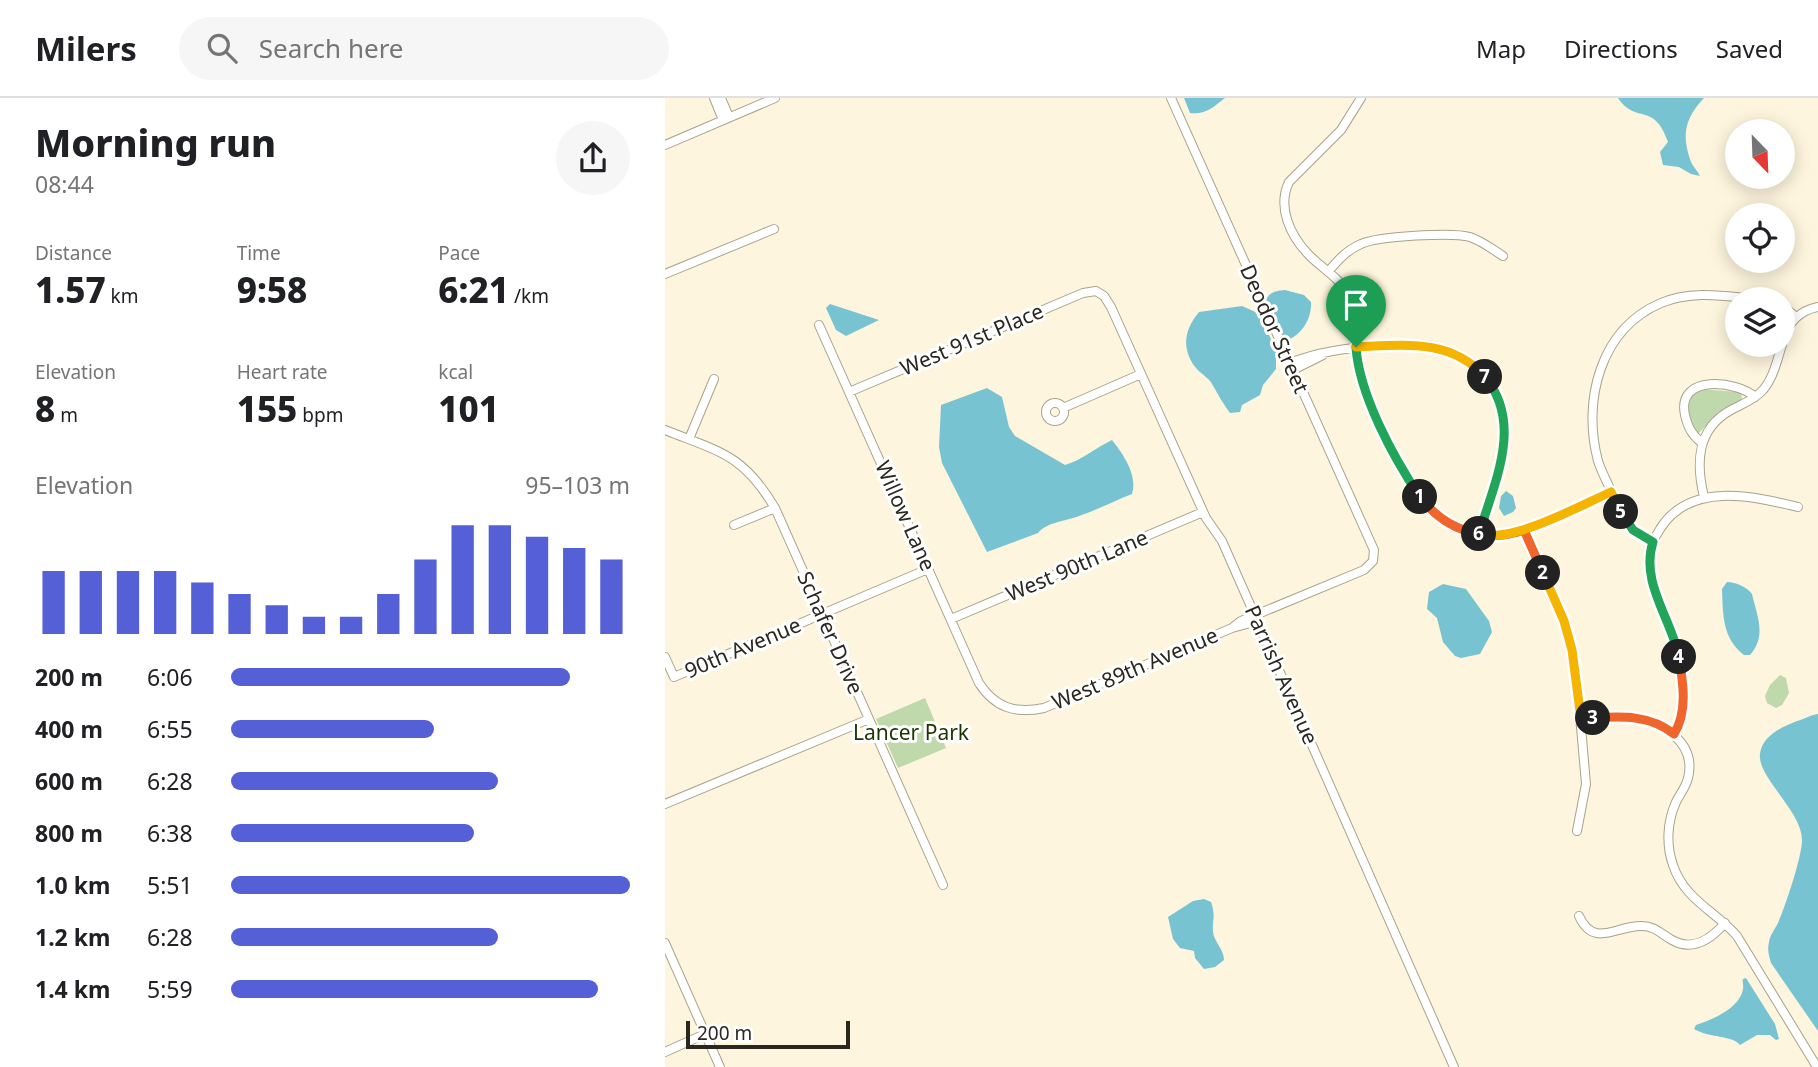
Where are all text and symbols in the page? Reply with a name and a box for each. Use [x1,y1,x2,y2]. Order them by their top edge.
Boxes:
search box [179,17,669,80]
text: Milers [35,26,137,71]
icon: search [203,29,241,67]
text: Search here [259,30,404,66]
text: Map [1476,32,1526,65]
text: Directions [1564,32,1678,65]
text: Saved [1716,32,1783,65]
text: Morning run [35,116,276,168]
north arrow [1725,119,1795,189]
map controls [1725,119,1795,357]
button: share [556,121,630,195]
text: 08:44 [35,168,94,200]
button: locate [1725,203,1795,273]
text: Distance [35,240,112,266]
text: Time [237,240,281,266]
text: Pace [438,240,480,266]
street label: Deodor Street [1234,260,1316,398]
text: 1.57 [35,266,106,313]
text: 9:58 [237,266,307,313]
text: 6:21 [438,266,509,313]
pin [1326,275,1386,347]
text: km [106,283,139,309]
text: /km [509,283,549,309]
icon: arrive [1337,286,1375,324]
button: layers [1725,287,1795,357]
street label: West 91st Place [896,296,1048,382]
text: Elevation [35,359,116,385]
text: Heart rate [237,359,327,385]
text: kcal [438,359,473,385]
pin: 7 [1467,360,1503,394]
text: 7 [1479,363,1490,389]
text: 8 [35,385,55,432]
text: 155 [237,385,297,432]
text: 101 [438,385,499,432]
text: m [55,402,78,428]
text: bpm [297,402,343,428]
street label: Willow Lane [869,456,943,575]
text: Elevation [35,469,133,501]
text: 95–103 m [525,469,630,501]
pin: 1 [1403,480,1437,514]
text: 1 [1414,483,1425,509]
pin: 5 [1604,494,1639,530]
text: 5 [1615,498,1626,524]
pin: 6 [1461,516,1497,551]
text: 6 [1473,520,1484,546]
street label: West 90th Lane [1001,523,1152,608]
pin: 2 [1525,556,1561,590]
text: 2 [1537,559,1548,585]
street label: Schafer Drive [791,567,870,698]
street label: Parrish Avenue [1239,601,1325,749]
street label: 90th Avenue [680,610,805,684]
street label: West 89th Avenue [1047,620,1222,716]
pin: 4 [1661,640,1697,674]
text: 4 [1673,643,1684,669]
text: 200 m [35,661,103,693]
text: 6:06 [147,661,193,693]
pin: 3 [1576,700,1611,736]
text: 3 [1587,704,1598,730]
text: 400 m [35,713,103,745]
text: 6:55 [147,713,193,745]
park label: Lancer Park [853,718,970,746]
text: 600 m [35,765,103,797]
text: 6:28 [147,765,193,797]
text: 800 m [35,817,103,849]
text: 6:38 [147,817,193,849]
text: 1.0 km [35,869,110,901]
text: 5:51 [147,869,193,901]
text: 1.2 km [35,921,110,953]
text: 6:28 [147,921,193,953]
text: 1.4 km [35,973,110,1005]
text: 5:59 [147,973,193,1005]
scale bar [686,1018,851,1050]
text: 200 m [697,1020,752,1046]

